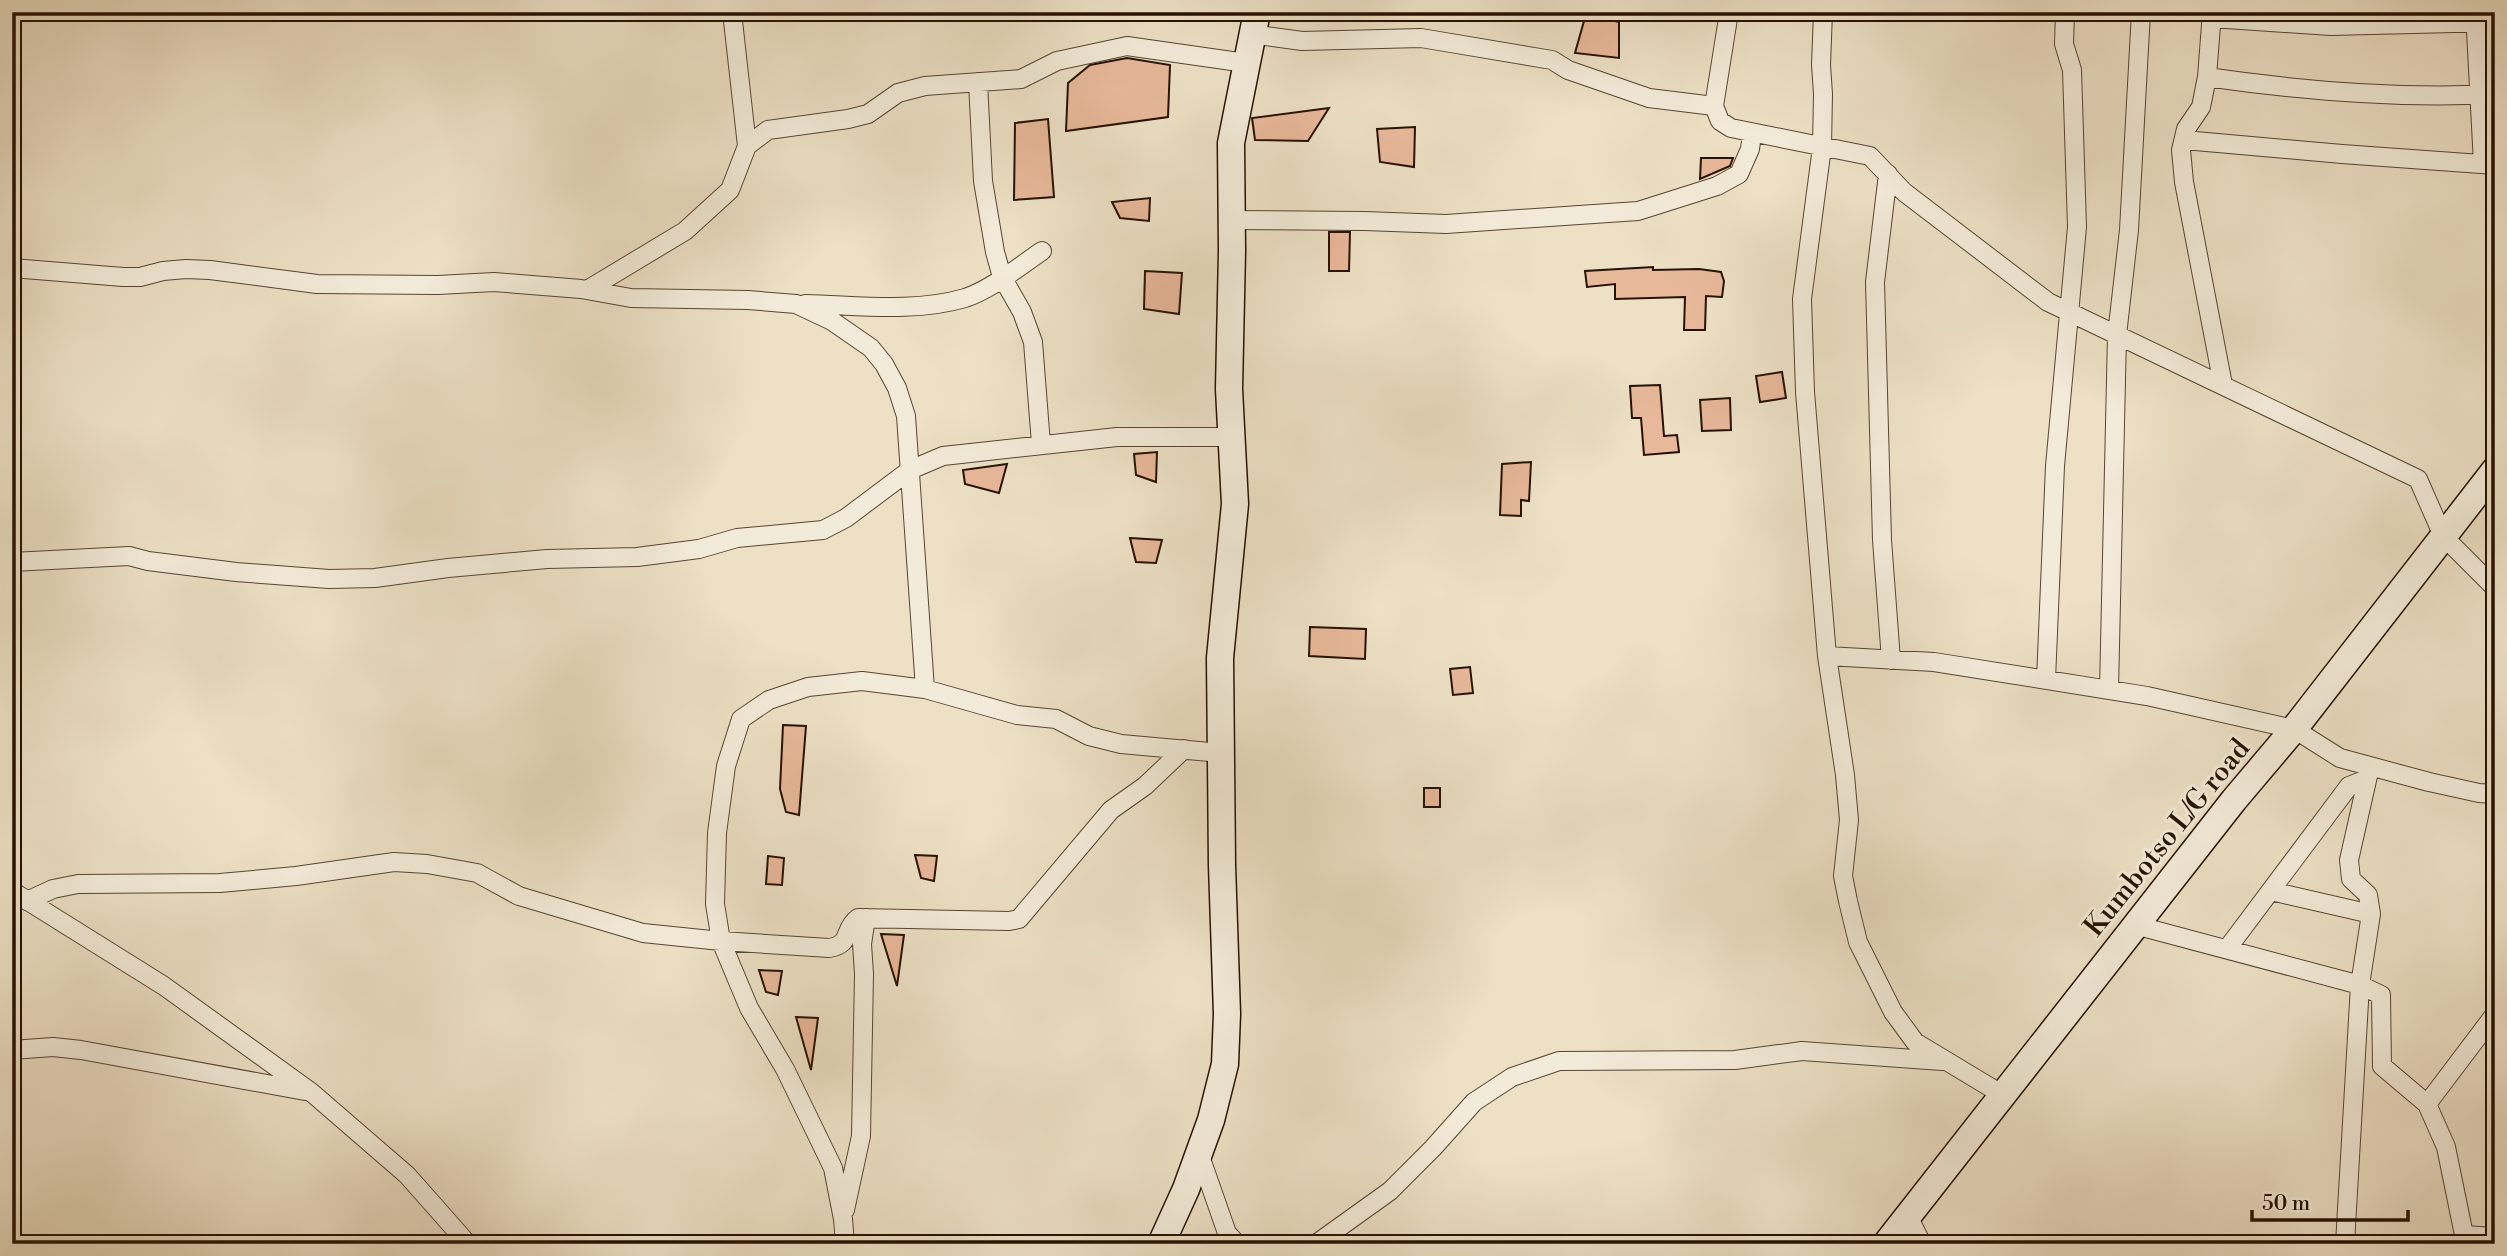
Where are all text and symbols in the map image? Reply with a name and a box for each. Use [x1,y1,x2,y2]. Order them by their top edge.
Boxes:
street label: Kumbotso L/G road [2077,732,2258,944]
scale bar [2252,1179,2407,1223]
text: 50 m [2262,1191,2310,1217]

